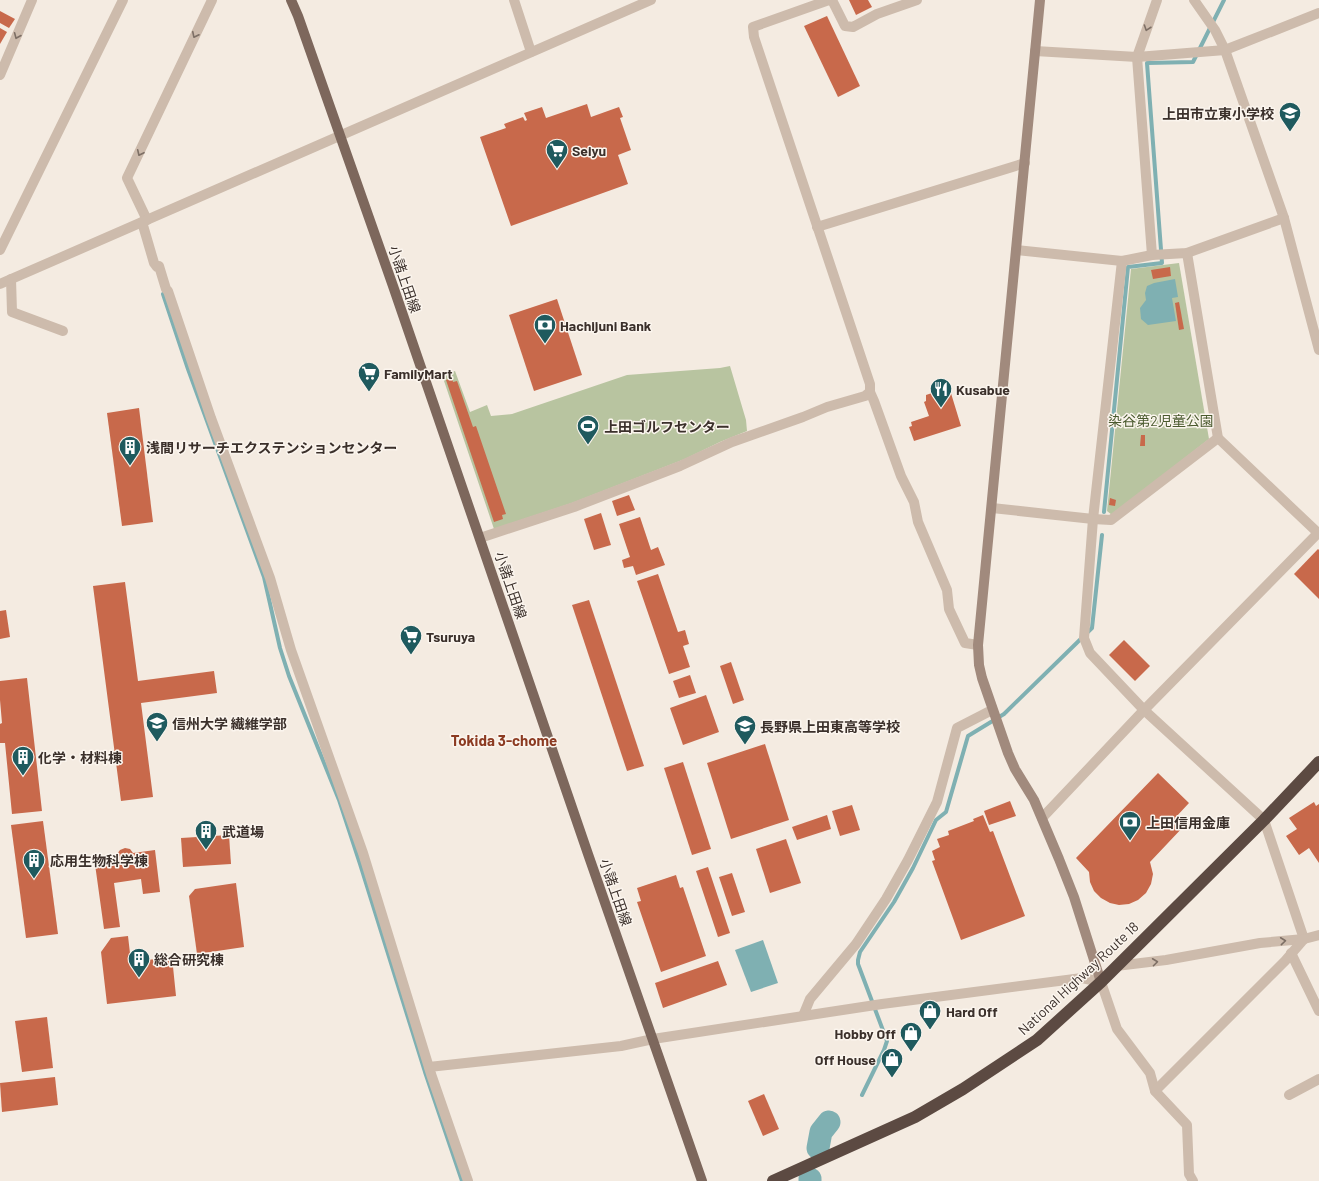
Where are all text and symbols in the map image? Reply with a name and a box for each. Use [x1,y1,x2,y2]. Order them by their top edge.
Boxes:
one-way arrow [1144,25,1152,32]
one-way arrow [192,31,200,38]
one-way arrow [13,32,21,39]
school or university icon: 上田市立東小学校 [1277,100,1303,133]
place label: 上田市立東小学校 [1162,105,1274,122]
supermarket icon: Seiyu [544,137,570,170]
place label: Seiyu [572,142,606,159]
one-way arrow [137,148,145,156]
street label: 小諸上田線 [386,243,424,315]
bank icon: Hachijuni Bank [532,312,558,345]
place label: Hachijuni Bank [560,317,652,334]
supermarket icon: FamilyMart [356,360,382,393]
place label: FamilyMart [384,365,452,382]
restaurant icon: Kusabue [928,376,954,409]
place label: Kusabue [956,381,1010,398]
park label: 染谷第2児童公園 [1108,412,1214,429]
sports icon: 上田ゴルフセンター [575,413,601,446]
place label: 上田ゴルフセンター [604,418,730,435]
building icon: 浅間リサーチエクステンションセンター [117,434,143,467]
place label: 浅間リサーチエクステンションセンター [146,439,398,456]
street label: 小諸上田線 [492,549,530,621]
supermarket icon: Tsuruya [398,623,424,656]
place label: Tsuruya [426,628,475,645]
school or university icon: 信州大学 繊維学部 [144,710,170,743]
school or university icon: 長野県上田東高等学校 [732,713,758,746]
place label: 信州大学 繊維学部 [172,715,287,732]
place label: 長野県上田東高等学校 [760,718,900,735]
district label: Tokida 3-chome [451,731,557,749]
building icon: 化学・材料棟 [10,744,36,777]
place label: 化学・材料棟 [38,749,122,766]
bank icon: 上田信用金庫 [1117,809,1143,842]
place label: 上田信用金庫 [1146,814,1230,831]
building icon: 武道場 [193,818,219,851]
place label: 武道場 [222,823,264,840]
building icon: 応用生物科学棟 [21,847,47,880]
place label: 応用生物科学棟 [50,852,148,869]
street label: 小諸上田線 [597,856,635,928]
street label: National Highway Route 18 [1014,918,1142,1038]
one-way arrow [1280,937,1286,946]
building icon: 総合研究棟 [126,946,152,979]
place label: 総合研究棟 [154,951,224,968]
one-way arrow [1152,958,1158,967]
shop icon: Hard Off [917,998,943,1031]
place label: Hard Off [946,1003,998,1020]
shop icon: Hobby Off [898,1020,924,1053]
place label: Hobby Off [834,1025,896,1042]
shop icon: Off House [879,1046,905,1079]
place label: Off House [815,1051,876,1068]

